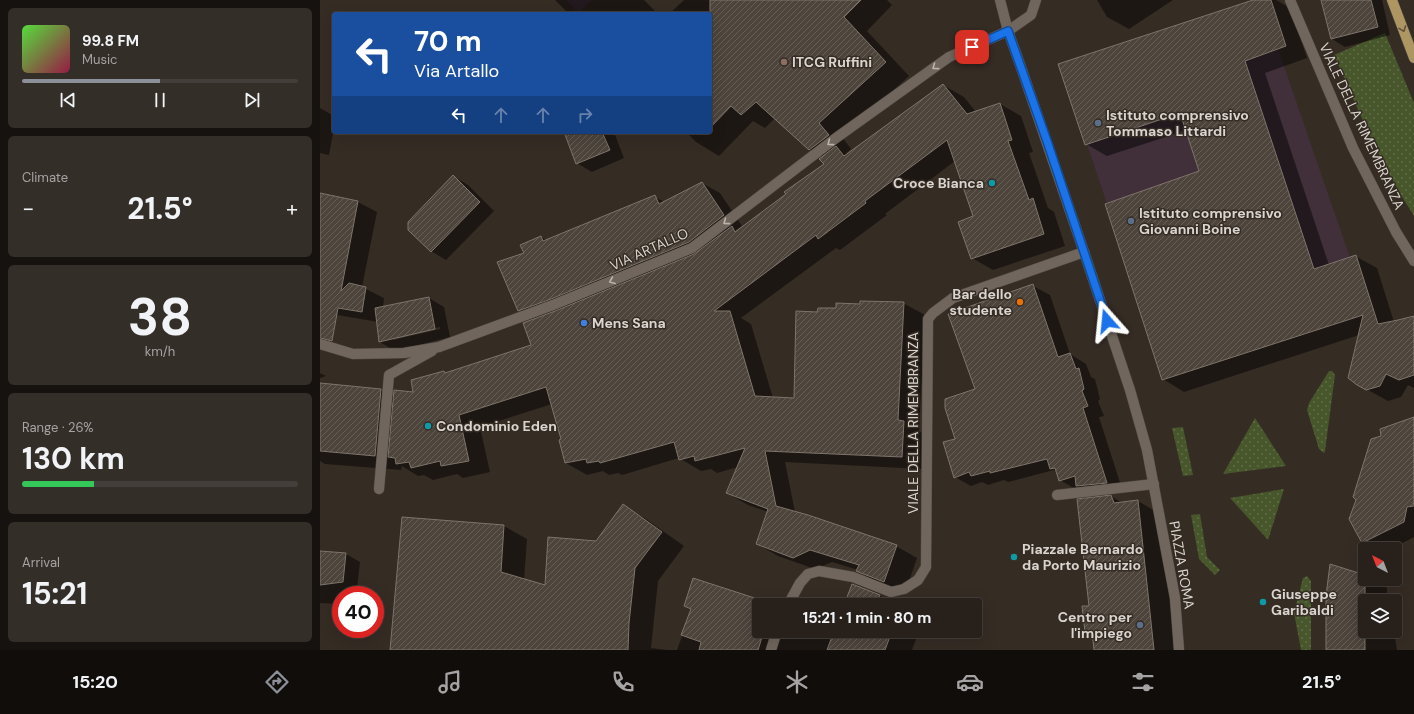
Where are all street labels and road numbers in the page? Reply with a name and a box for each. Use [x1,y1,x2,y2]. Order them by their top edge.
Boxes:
street label: VIALE DELLA RIMEMBRANZA [1315,40,1409,212]
street label: VIA ARTALLO [607,224,691,274]
street label: VIALE DELLA RIMEMBRANZA [904,332,922,514]
street label: PIAZZA ROMA [1165,520,1199,610]

